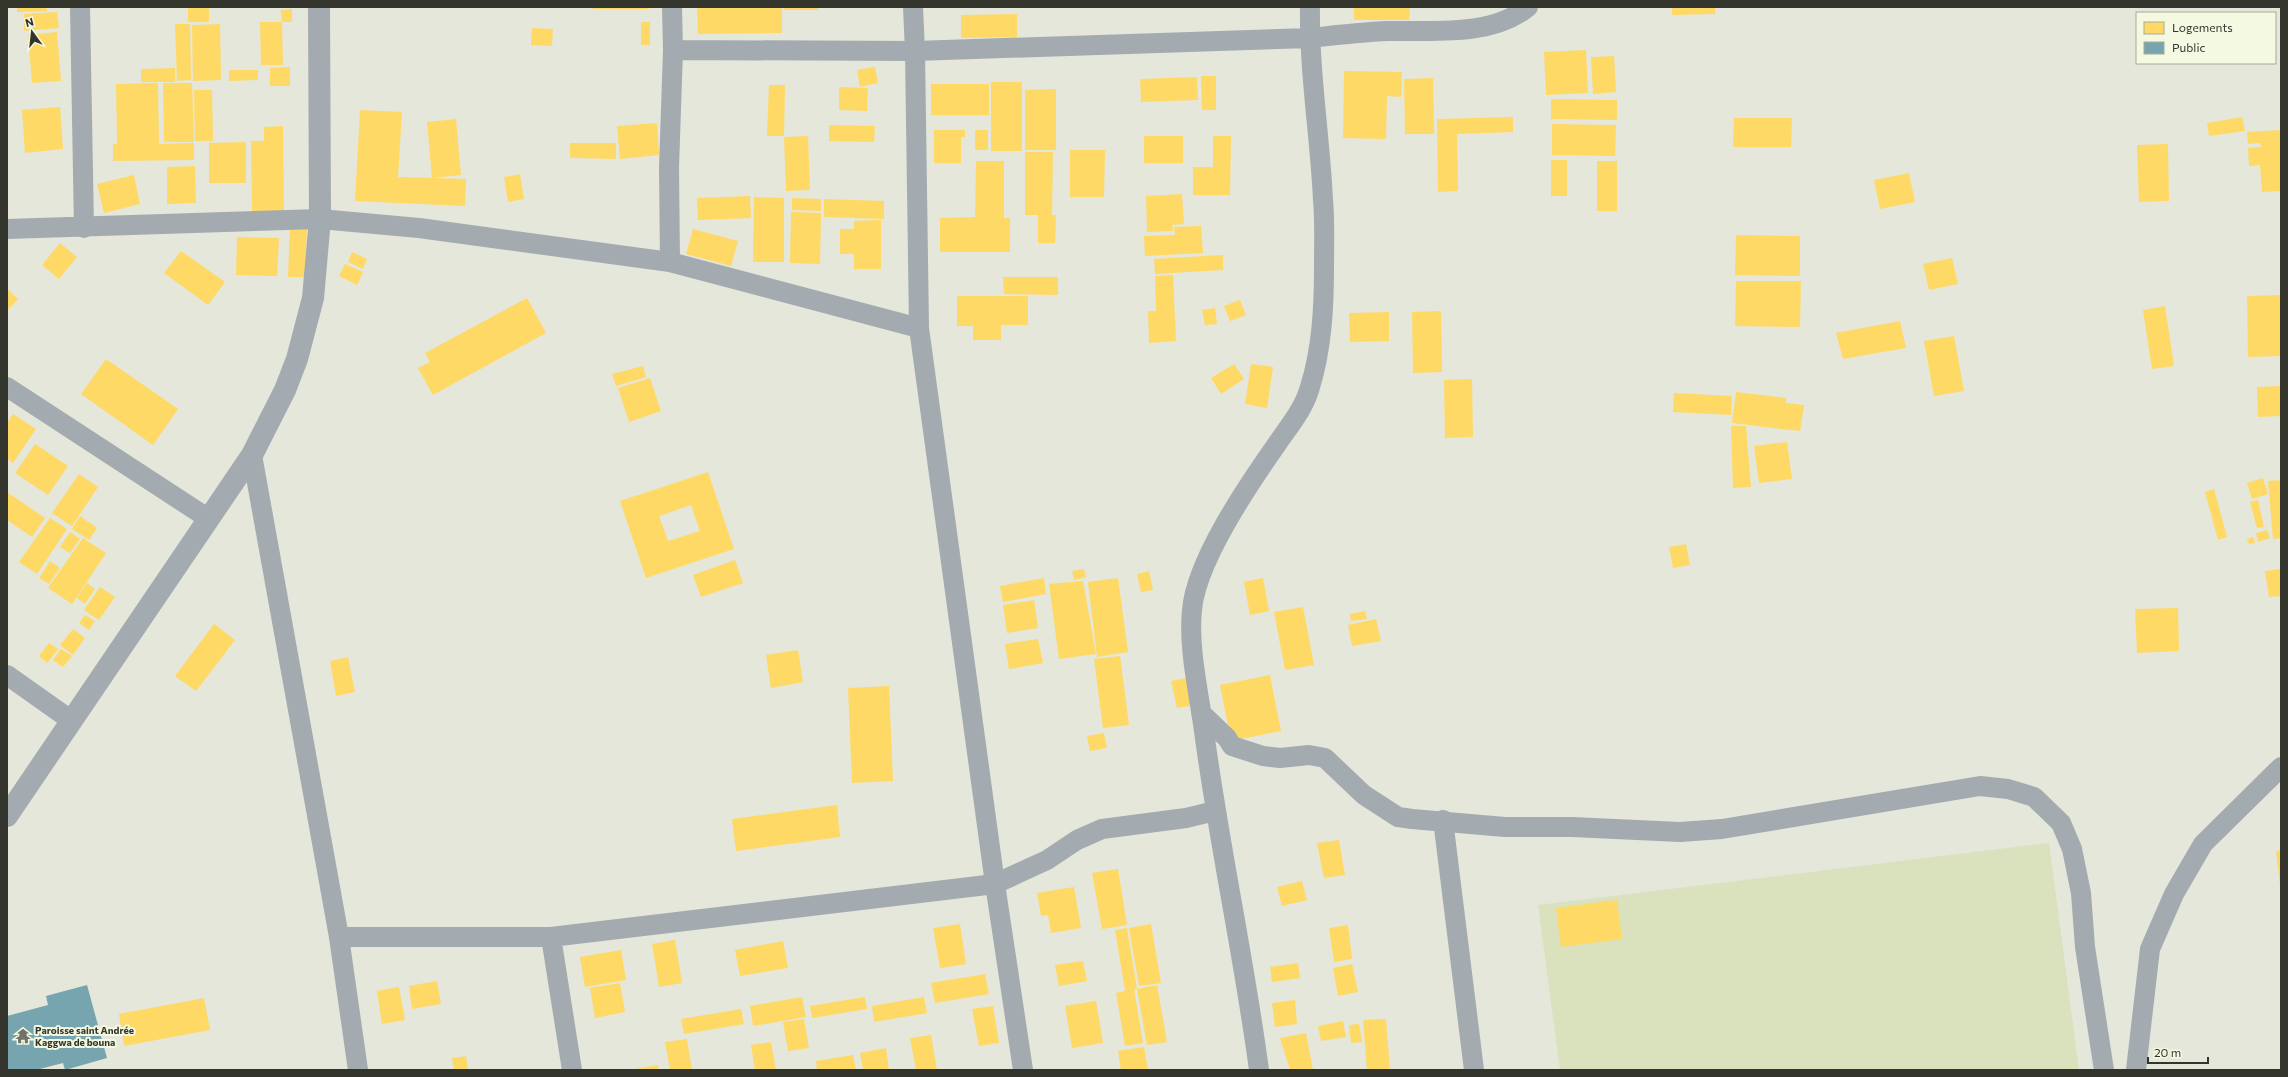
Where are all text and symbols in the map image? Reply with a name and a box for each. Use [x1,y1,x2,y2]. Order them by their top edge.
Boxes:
north arrow [12,12,52,52]
legend [2136,12,2276,64]
text: N [24,15,35,29]
text: Logements [2172,20,2233,34]
text: Public [2172,40,2205,54]
place label: Paroisse saint Andrée Kaggwa de bouna [35,1024,134,1048]
temple icon: Paroisse saint Andrée Kaggwa de bouna [14,1027,32,1045]
scale bar [2148,1039,2208,1065]
text: 20 m [2154,1045,2181,1059]

